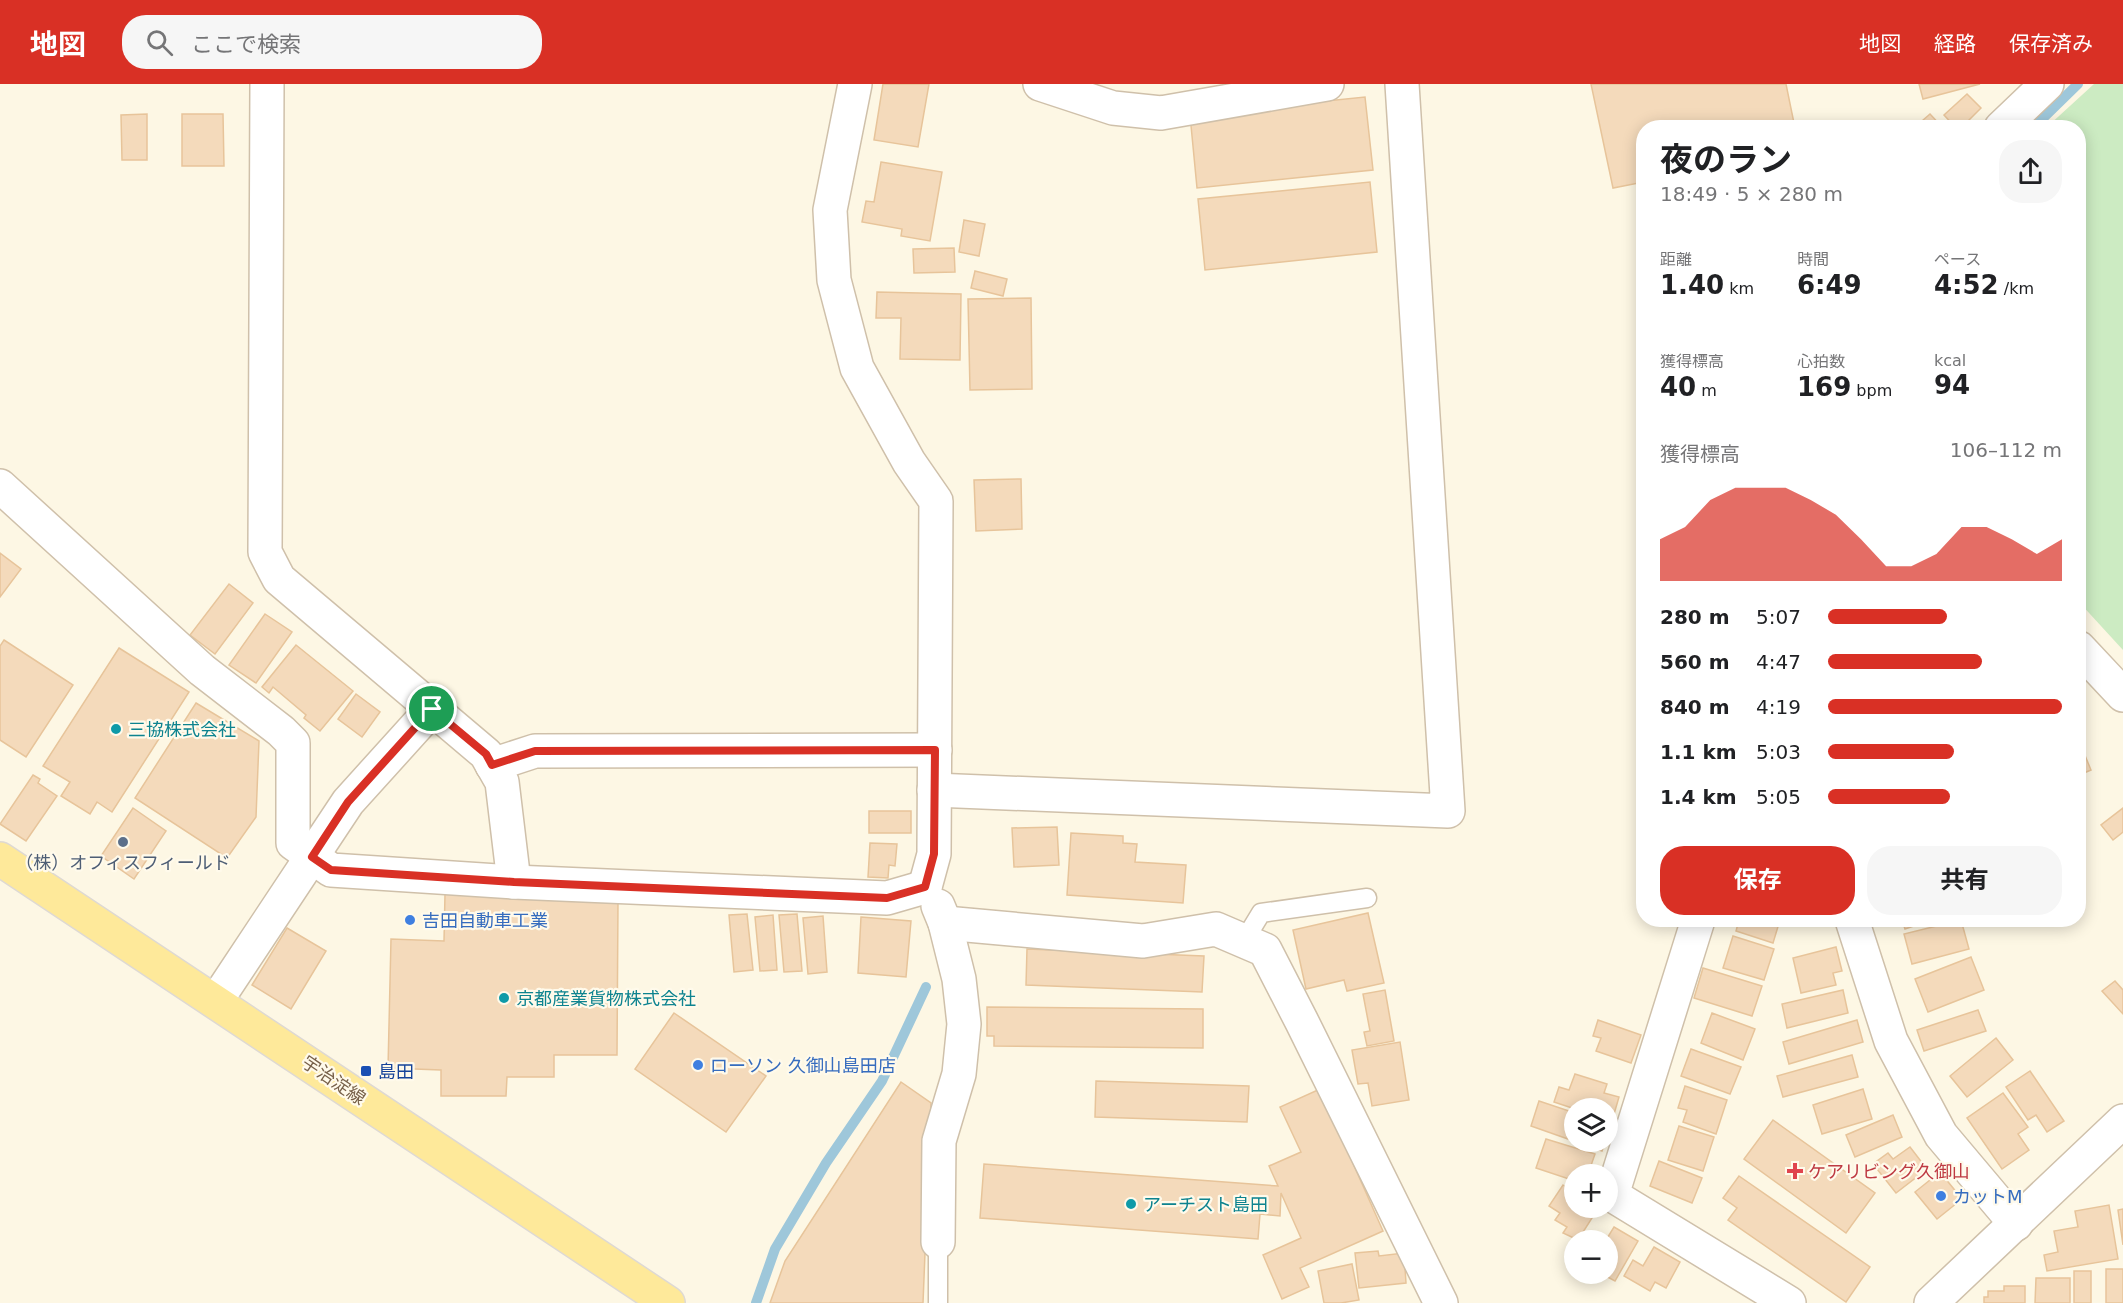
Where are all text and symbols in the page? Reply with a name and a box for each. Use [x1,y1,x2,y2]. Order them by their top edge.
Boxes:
search box [122,15,542,69]
icon: search [143,26,176,59]
text: 地図 [30,28,86,61]
text: ここで検索 [191,32,301,57]
text: 地図 [1859,32,1901,56]
text: 経路 [1934,32,1976,56]
text: 保存済み [2009,32,2093,56]
text: 夜のラン [1660,140,1792,179]
button: share [1999,140,2062,203]
text: 18:49 · 5 × 280 m [1660,182,1843,206]
text: 距離 [1660,250,1692,269]
text: 時間 [1797,250,1829,269]
text: ペース [1934,250,1981,269]
text: 1.40 [1660,270,1724,300]
text: 6:49 [1797,270,1862,300]
text: 4:52 [1934,270,1999,300]
text: km [1724,279,1754,298]
text: /km [1999,279,2034,298]
text: kcal [1934,351,1966,370]
text: 獲得標高 [1660,352,1724,371]
text: 心拍数 [1797,352,1845,371]
text: 94 [1934,370,1970,400]
text: 40 [1660,372,1696,402]
text: 169 [1797,372,1851,402]
text: m [1696,381,1717,400]
text: bpm [1851,381,1892,400]
text: 106–112 m [1950,438,2062,462]
text: 獲得標高 [1660,442,1740,466]
text: 280 m [1660,605,1730,629]
text: 5:07 [1756,605,1801,629]
text: 560 m [1660,650,1730,674]
text: 4:47 [1756,650,1801,674]
pin [406,683,457,734]
icon: arrive [415,692,448,725]
text: 840 m [1660,695,1730,719]
text: 4:19 [1756,695,1801,719]
place label: 三協株式会社 [128,719,236,740]
marker: 三協株式会社 [109,722,123,736]
text: 1.1 km [1660,740,1737,764]
text: 5:03 [1756,740,1801,764]
text: 1.4 km [1660,785,1737,809]
text: 5:05 [1756,785,1801,809]
marker: （株）オフィスフィールド [116,835,130,849]
button: 保存 [1660,846,1855,915]
button: 共有 [1867,846,2062,915]
place label: （株）オフィスフィールド [15,852,231,873]
place label: 吉田自動車工業 [422,910,548,931]
marker: 吉田自動車工業 [403,913,417,927]
place label: 京都産業貨物株式会社 [516,988,696,1009]
marker: 京都産業貨物株式会社 [497,991,511,1005]
street label: 宇治淀線 [298,1051,370,1109]
place label: ローソン 久御山島田店 [710,1055,896,1076]
marker: ローソン 久御山島田店 [691,1058,705,1072]
place label: 島田 [378,1061,414,1082]
marker: 島田 [359,1064,373,1078]
map controls [1564,1098,1618,1284]
button: layers [1564,1098,1618,1152]
place label: ケアリビング久御山 [1808,1161,1970,1182]
marker: ケアリビング久御山 [1786,1162,1804,1180]
button: + [1564,1164,1618,1218]
place label: カットM [1953,1186,2023,1207]
marker: カットM [1934,1189,1948,1203]
place label: アーチスト島田 [1143,1194,1268,1215]
marker: アーチスト島田 [1124,1197,1138,1211]
button: − [1564,1230,1618,1284]

